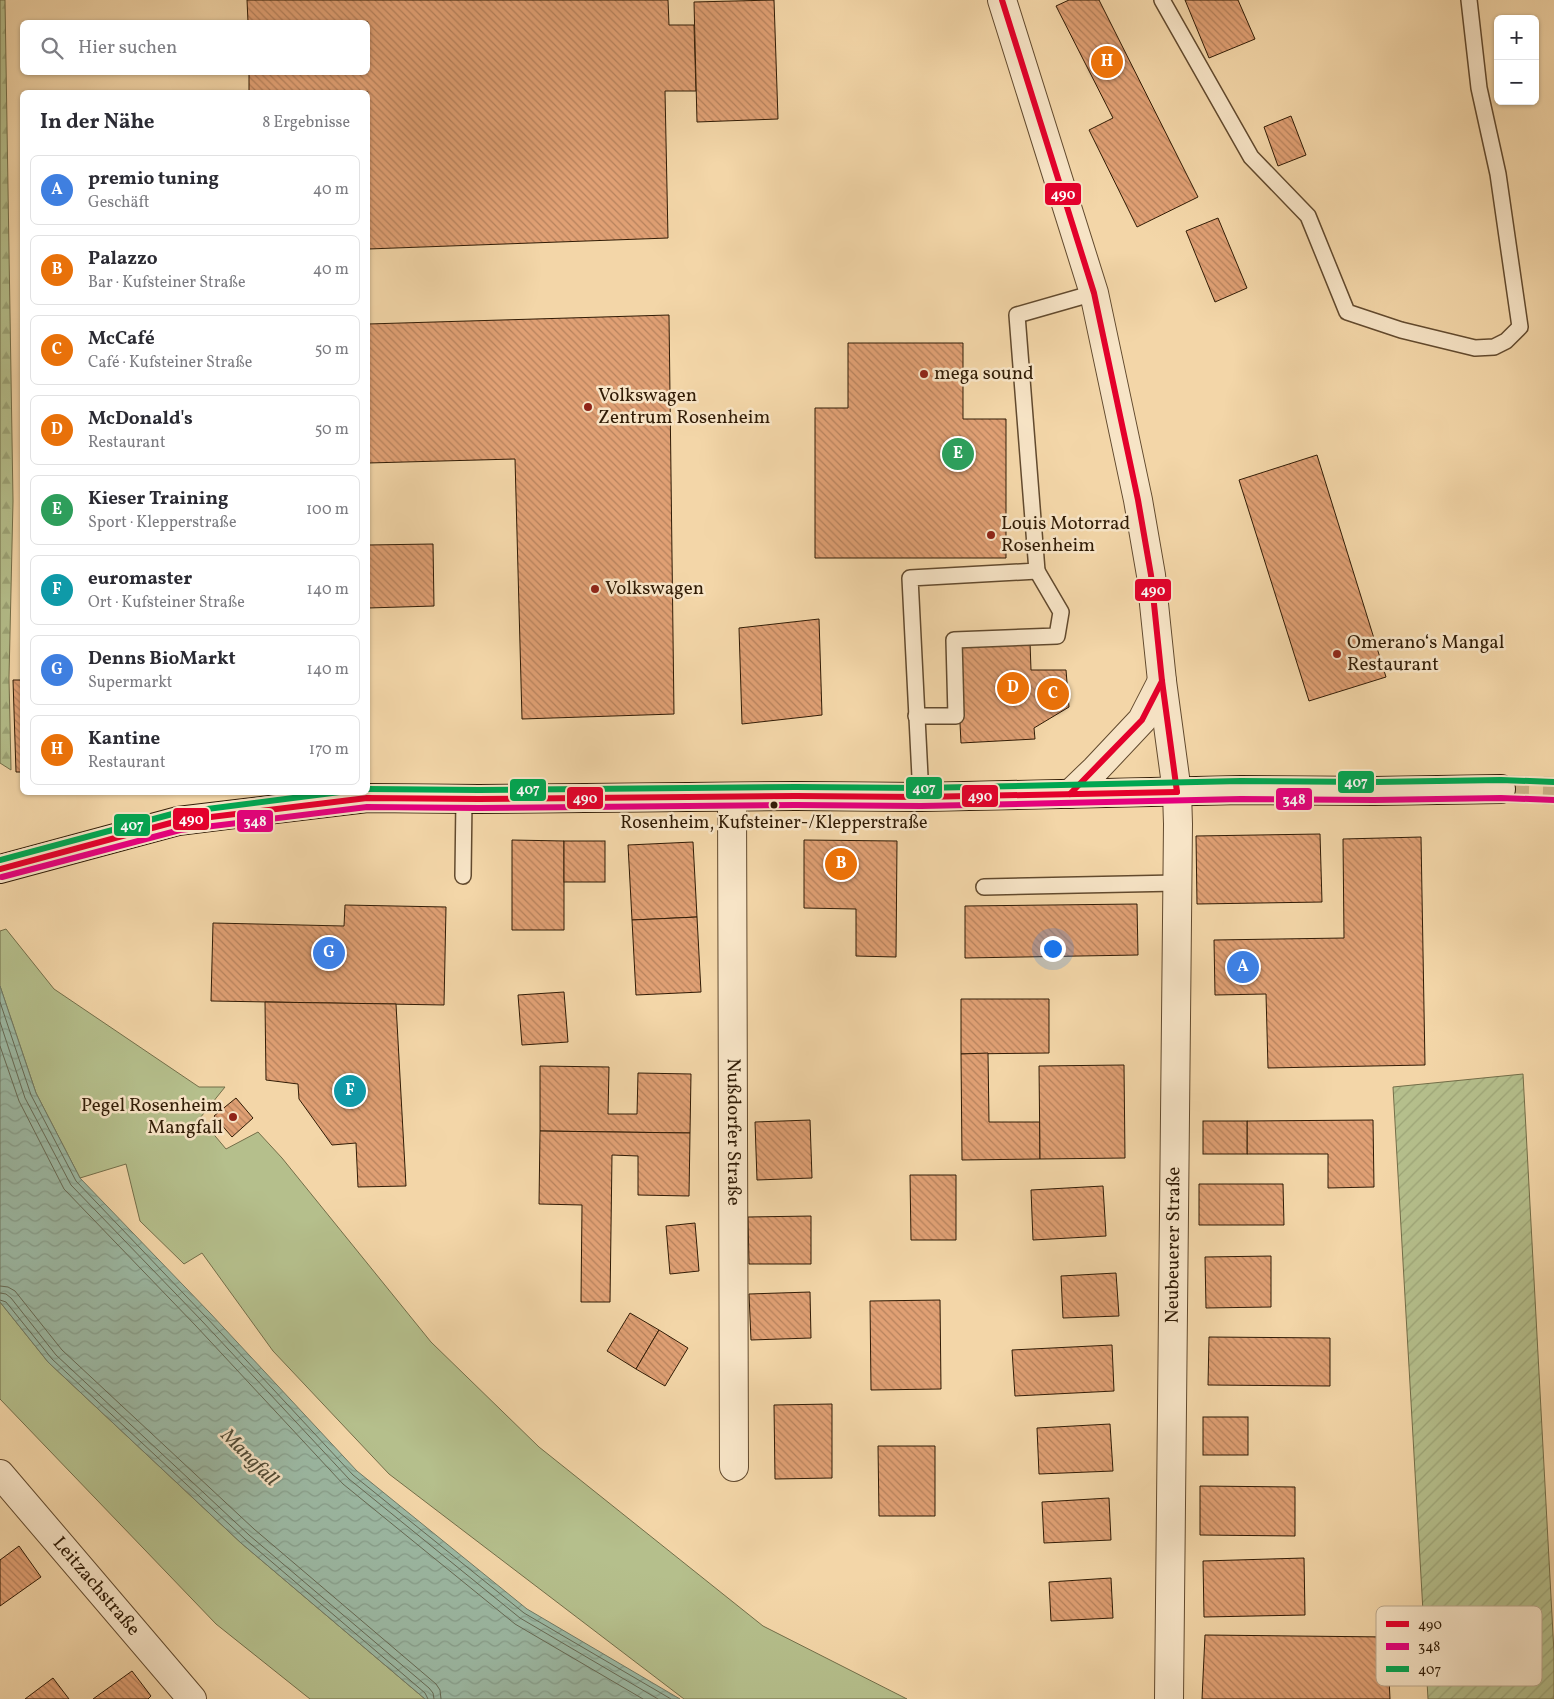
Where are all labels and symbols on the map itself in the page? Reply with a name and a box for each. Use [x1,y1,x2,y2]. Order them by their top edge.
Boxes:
pin: H [1091,43,1123,81]
line badge: 490 [1044,182,1082,206]
text: 490 [1051,186,1076,205]
place label: mega sound [934,361,1034,387]
marker: mega sound [918,368,930,380]
place label: Volkswagen Zentrum Rosenheim [598,383,771,431]
marker: Volkswagen Zentrum Rosenheim [582,401,594,413]
pin: E [942,435,974,473]
place label: Louis Motorrad Rosenheim [1001,511,1130,559]
marker: Louis Motorrad Rosenheim [985,529,997,541]
place label: Volkswagen [605,576,704,602]
line badge: 490 [1134,578,1172,602]
text: 490 [1141,582,1166,601]
marker: Volkswagen [589,583,601,595]
place label: Omerano‘s Mangal Restaurant [1347,630,1505,678]
marker: Omerano‘s Mangal Restaurant [1331,648,1343,660]
pin: D [997,669,1029,707]
pin: C [1037,675,1069,713]
line badge: 407 [1337,770,1375,794]
text: 407 [1344,774,1368,793]
line badge: 407 [905,776,943,800]
line badge: 407 [509,778,547,802]
text: 407 [912,780,936,799]
text: 407 [516,781,540,800]
line badge: 490 [961,784,999,808]
line badge: 490 [566,786,604,810]
line badge: 348 [1275,787,1313,811]
text: 490 [968,788,993,807]
text: 490 [573,790,598,809]
text: 348 [1282,791,1306,810]
marker: Rosenheim, Kufsteiner-/Klepperstraße [769,800,779,810]
line badge: 490 [172,807,210,831]
line badge: 348 [236,809,274,833]
text: 490 [179,811,204,830]
place label: Rosenheim, Kufsteiner-/Klepperstraße [620,811,928,836]
line badge: 407 [113,813,151,837]
text: 348 [243,813,267,832]
text: 407 [120,817,144,836]
pin: B [825,845,857,883]
pin: G [313,934,345,972]
your location [1040,936,1066,962]
pin: A [1227,948,1259,986]
street label: Nußdorfer Straße [720,1058,746,1206]
pin: F [334,1072,366,1110]
place label: Pegel Rosenheim Mangfall [81,1093,223,1141]
marker: Pegel Rosenheim Mangfall [227,1111,239,1123]
street label: Neubeuerer Straße [1160,1167,1187,1324]
water label: Mangfall [213,1422,284,1493]
street label: Leitzachstraße [46,1531,146,1642]
legend [1376,1606,1542,1686]
text: 490 [1418,1616,1442,1635]
text: 348 [1418,1638,1440,1657]
text: 407 [1418,1661,1441,1680]

